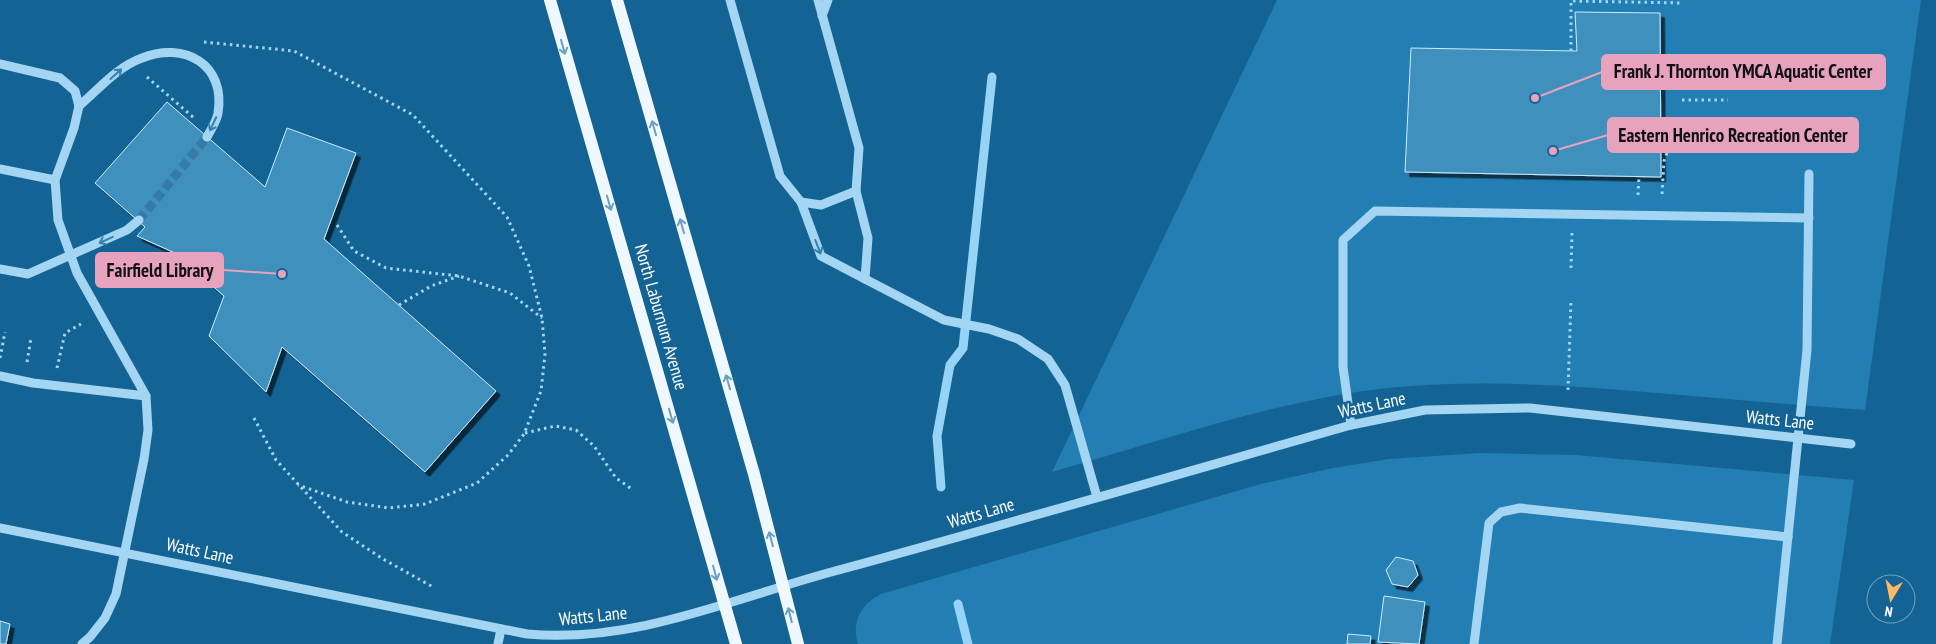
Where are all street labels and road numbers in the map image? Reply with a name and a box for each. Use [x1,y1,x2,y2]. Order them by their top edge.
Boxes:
street label: North Laburnum Avenue [630,241,693,393]
street label: Watts Lane [1336,386,1408,423]
street label: Watts Lane [1745,404,1815,435]
street label: Watts Lane [945,492,1017,533]
street label: Watts Lane [164,532,236,569]
street label: Watts Lane [558,600,628,631]

